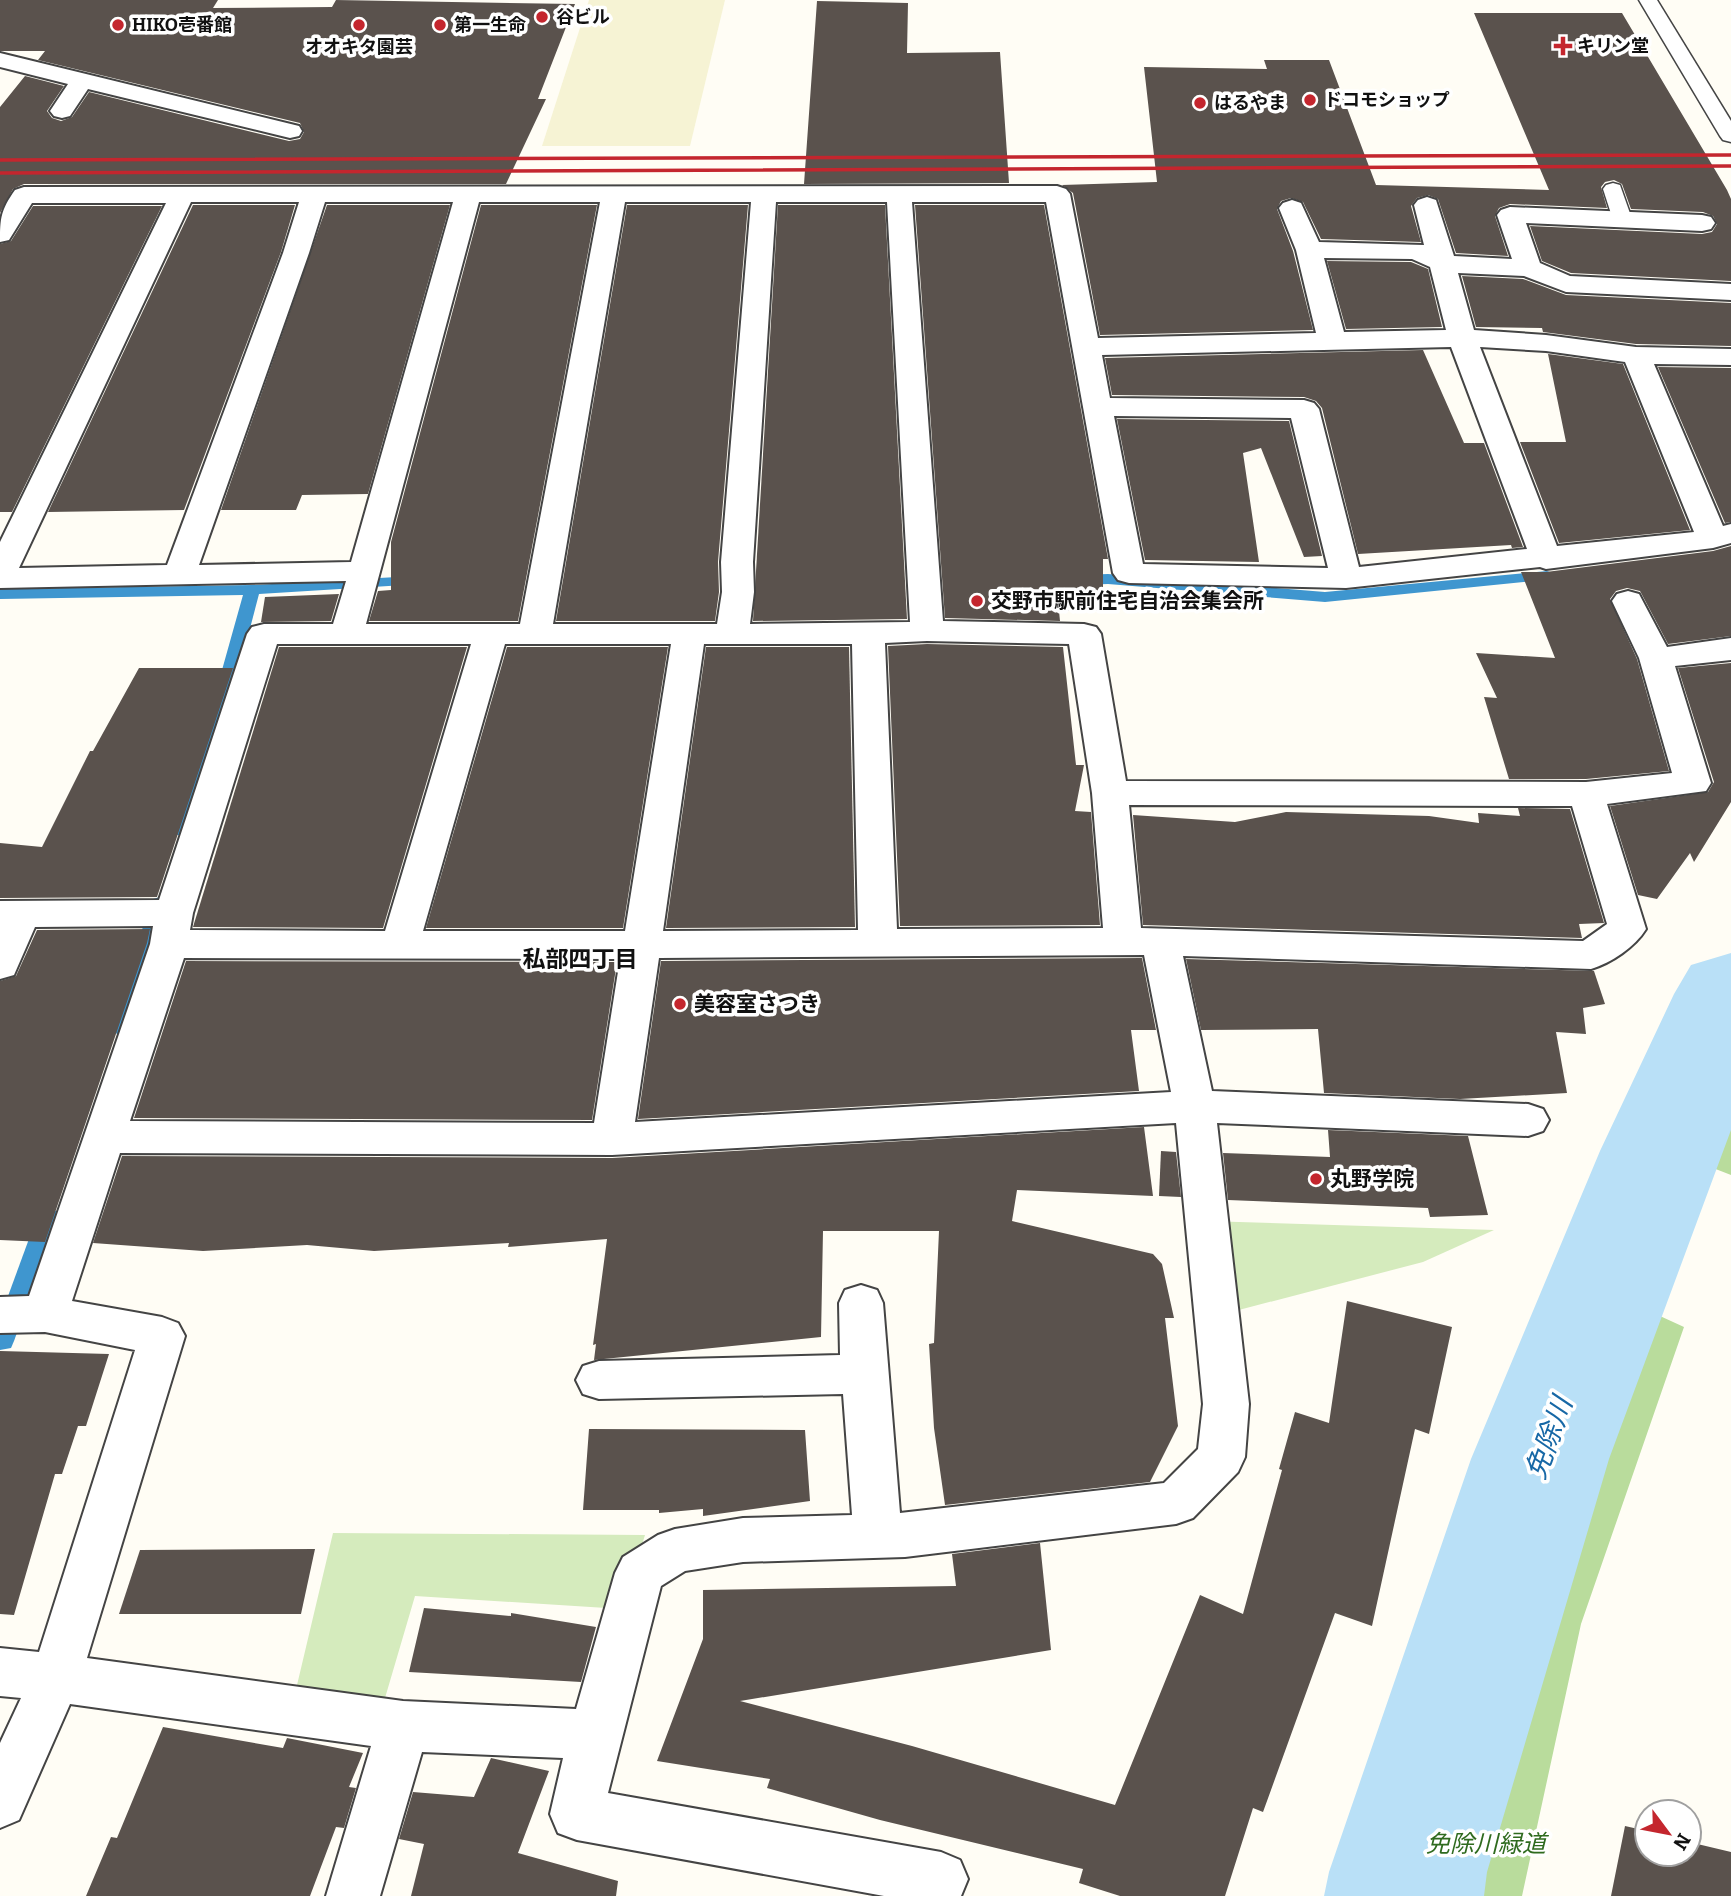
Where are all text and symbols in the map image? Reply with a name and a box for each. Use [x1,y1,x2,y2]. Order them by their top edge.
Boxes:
place label: 谷ビル [556,6,610,28]
marker: 谷ビル [534,9,550,25]
place label: HIKO壱番館 [132,14,232,36]
place label: 第一生命 [454,14,526,36]
marker: HIKO壱番館 [110,17,126,33]
marker: オオキタ園芸 [351,17,367,33]
marker: 第一生命 [432,17,448,33]
place label: キリン堂 [1577,35,1649,57]
place label: オオキタ園芸 [305,36,413,58]
marker: キリン堂 [1555,38,1571,54]
place label: ドコモショップ [1324,89,1450,111]
place label: はるやま [1214,92,1286,114]
marker: ドコモショップ [1302,92,1318,108]
marker: はるやま [1192,95,1208,111]
place label: 交野市駅前住宅自治会集会所 [991,588,1264,614]
marker: 交野市駅前住宅自治会集会所 [969,593,985,609]
district label: 私部四丁目 [523,945,638,973]
place label: 美容室さつき [694,991,820,1017]
marker: 美容室さつき [672,996,688,1012]
place label: 丸野学院 [1330,1166,1414,1192]
marker: 丸野学院 [1308,1171,1324,1187]
water label: 免除川 [1519,1390,1580,1483]
north arrow [1633,1798,1703,1868]
text: N [1668,1829,1696,1854]
park label: 免除川緑道 [1426,1830,1550,1858]

